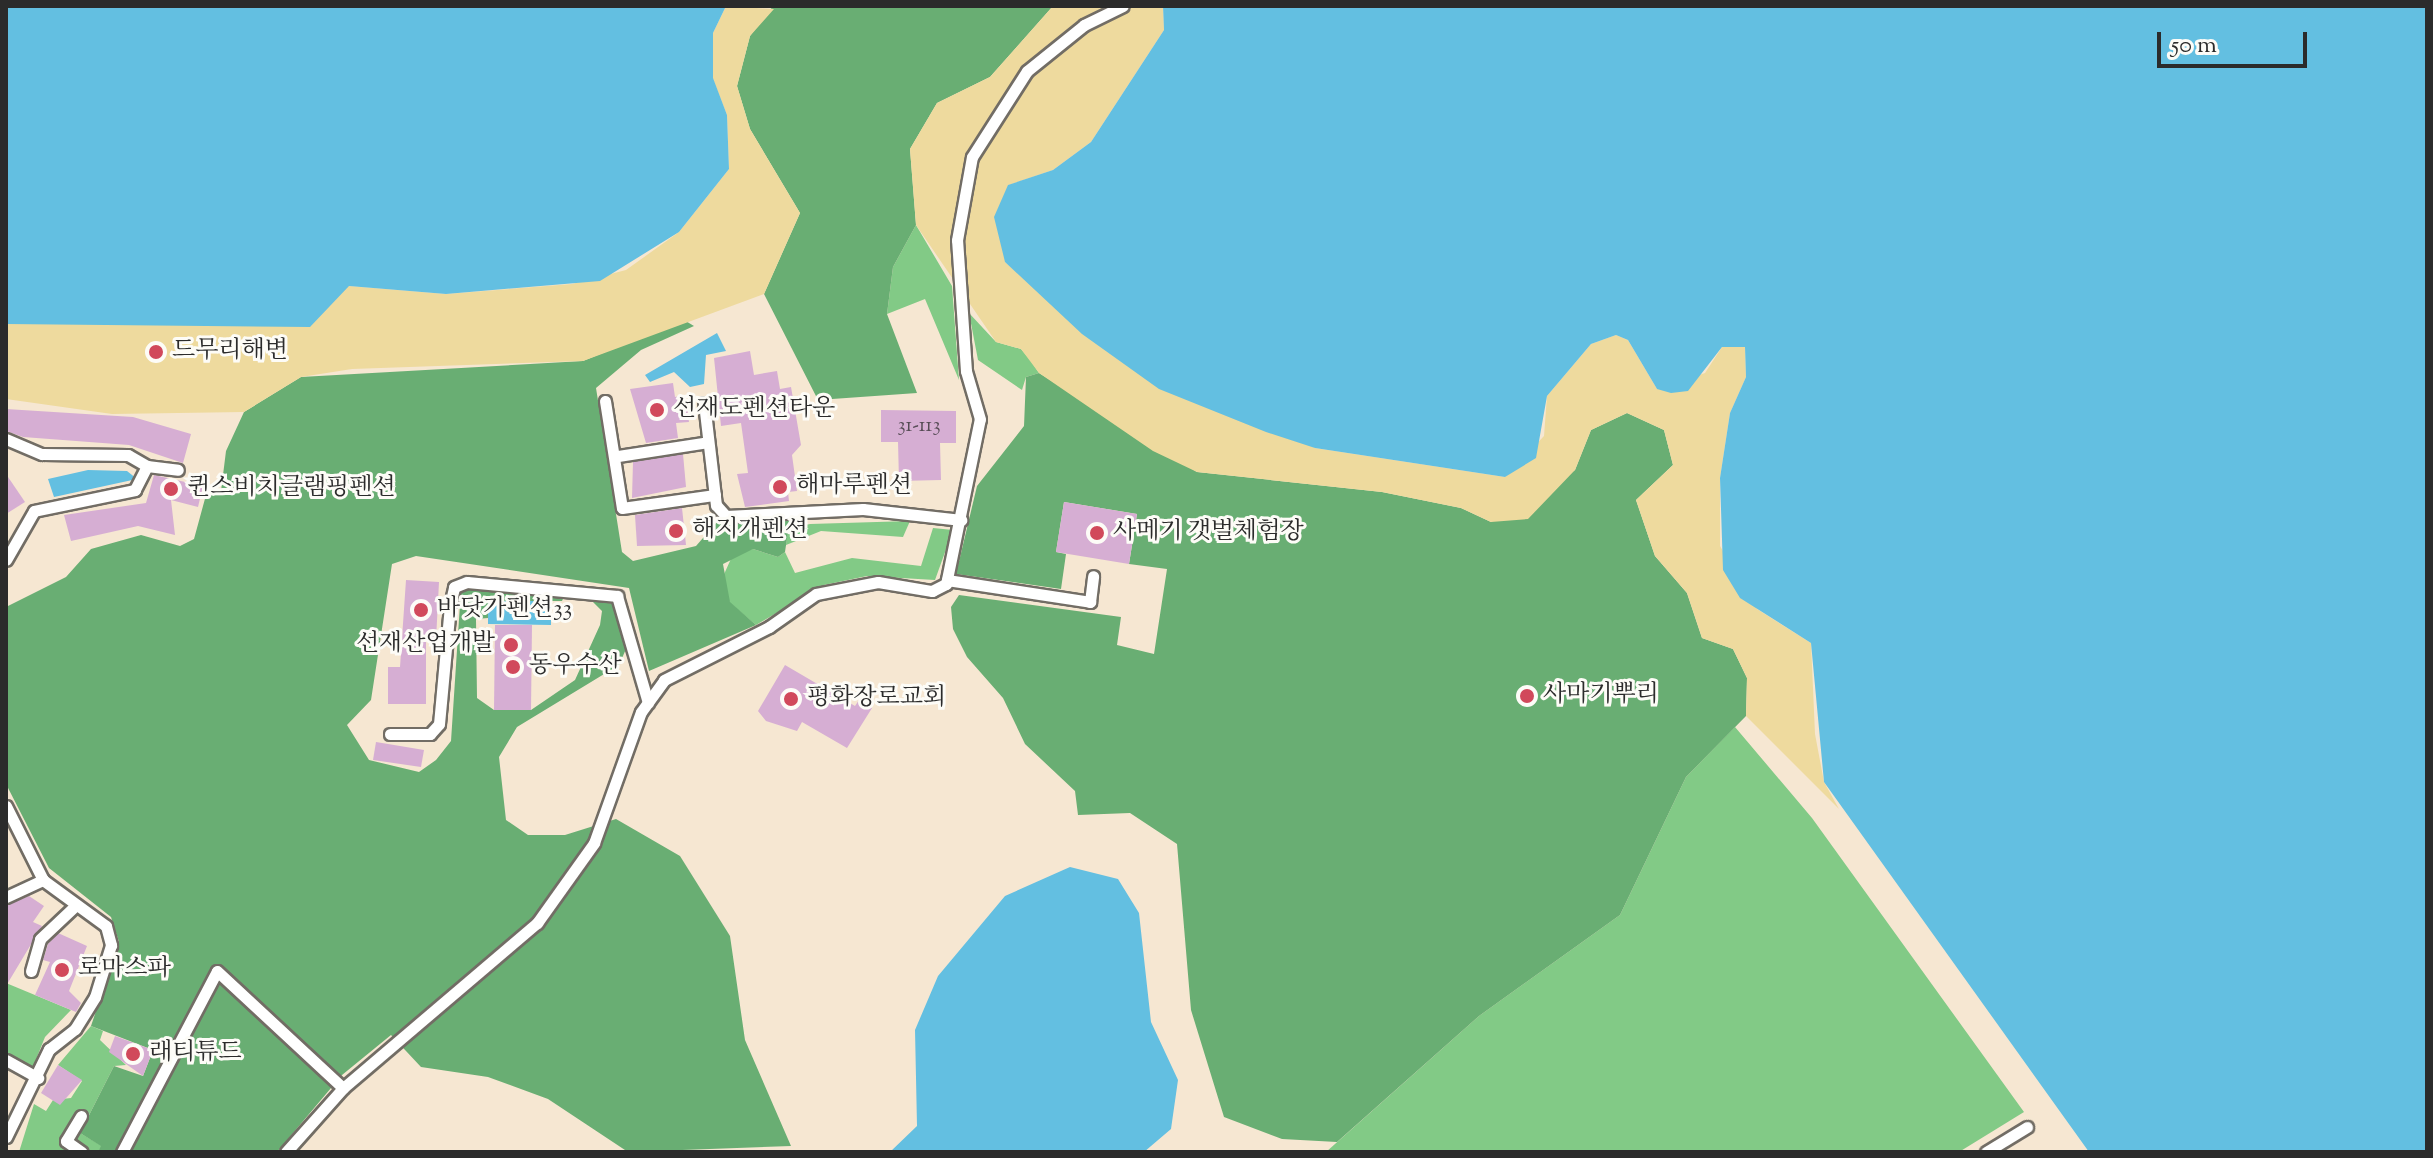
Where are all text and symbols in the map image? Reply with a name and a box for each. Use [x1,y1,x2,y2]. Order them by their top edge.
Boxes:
scale bar [2161,16,2311,66]
text: 50 m [2171,29,2217,63]
place label: 드무리해변 [172,338,288,366]
marker: 드무리해변 [147,343,165,361]
place label: 선재도펜션타운 [673,396,835,424]
marker: 선재도펜션타운 [648,401,666,419]
house number: 31-113 [898,414,940,438]
place label: 해마루펜션 [796,473,912,501]
place label: 퀸스비치글램핑펜션 [187,475,396,503]
marker: 해마루펜션 [771,478,789,496]
marker: 퀸스비치글램핑펜션 [162,480,180,498]
place label: 해지개펜션 [692,517,808,545]
place label: 사메기 갯벌체험장 [1113,519,1304,547]
marker: 해지개펜션 [667,522,685,540]
marker: 사메기 갯벌체험장 [1088,524,1106,542]
place label: 바닷가펜션33 [437,596,572,624]
marker: 바닷가펜션33 [412,601,430,619]
place label: 선재산업개발 [356,631,495,659]
marker: 선재산업개발 [502,636,520,654]
place label: 동우수산 [529,653,622,681]
marker: 동우수산 [504,658,522,676]
place label: 사마기뿌리 [1543,682,1659,710]
place label: 평화장로교회 [807,685,946,713]
marker: 사마기뿌리 [1518,687,1536,705]
marker: 평화장로교회 [782,690,800,708]
place label: 로마스파 [78,956,171,984]
marker: 로마스파 [53,961,71,979]
place label: 래티튜드 [149,1040,242,1068]
marker: 래티튜드 [124,1045,142,1063]

